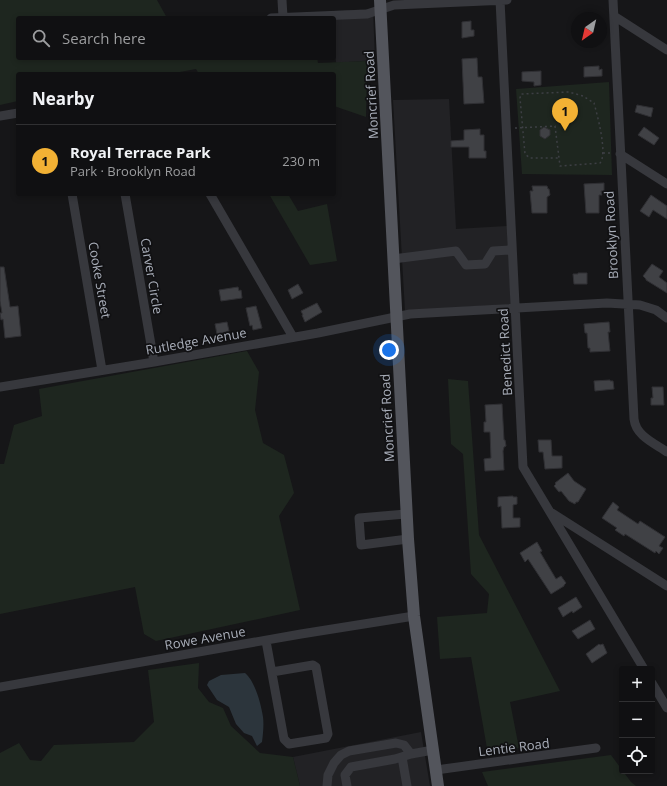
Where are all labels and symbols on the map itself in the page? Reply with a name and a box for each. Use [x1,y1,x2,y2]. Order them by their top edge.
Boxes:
north arrow [571,12,607,48]
street label: Moncrief Road [360,50,382,140]
pin: 1 [552,98,578,131]
street label: Brooklyn Road [600,190,622,280]
street label: Carver Circle [136,237,168,315]
street label: Cooke Street [84,240,116,320]
street label: Benedict Road [494,308,516,396]
street label: Rutledge Avenue [144,323,248,359]
your location [379,340,399,360]
street label: Moncrief Road [376,373,398,463]
street label: Rowe Avenue [163,622,247,654]
street label: Lentie Road [477,734,551,760]

